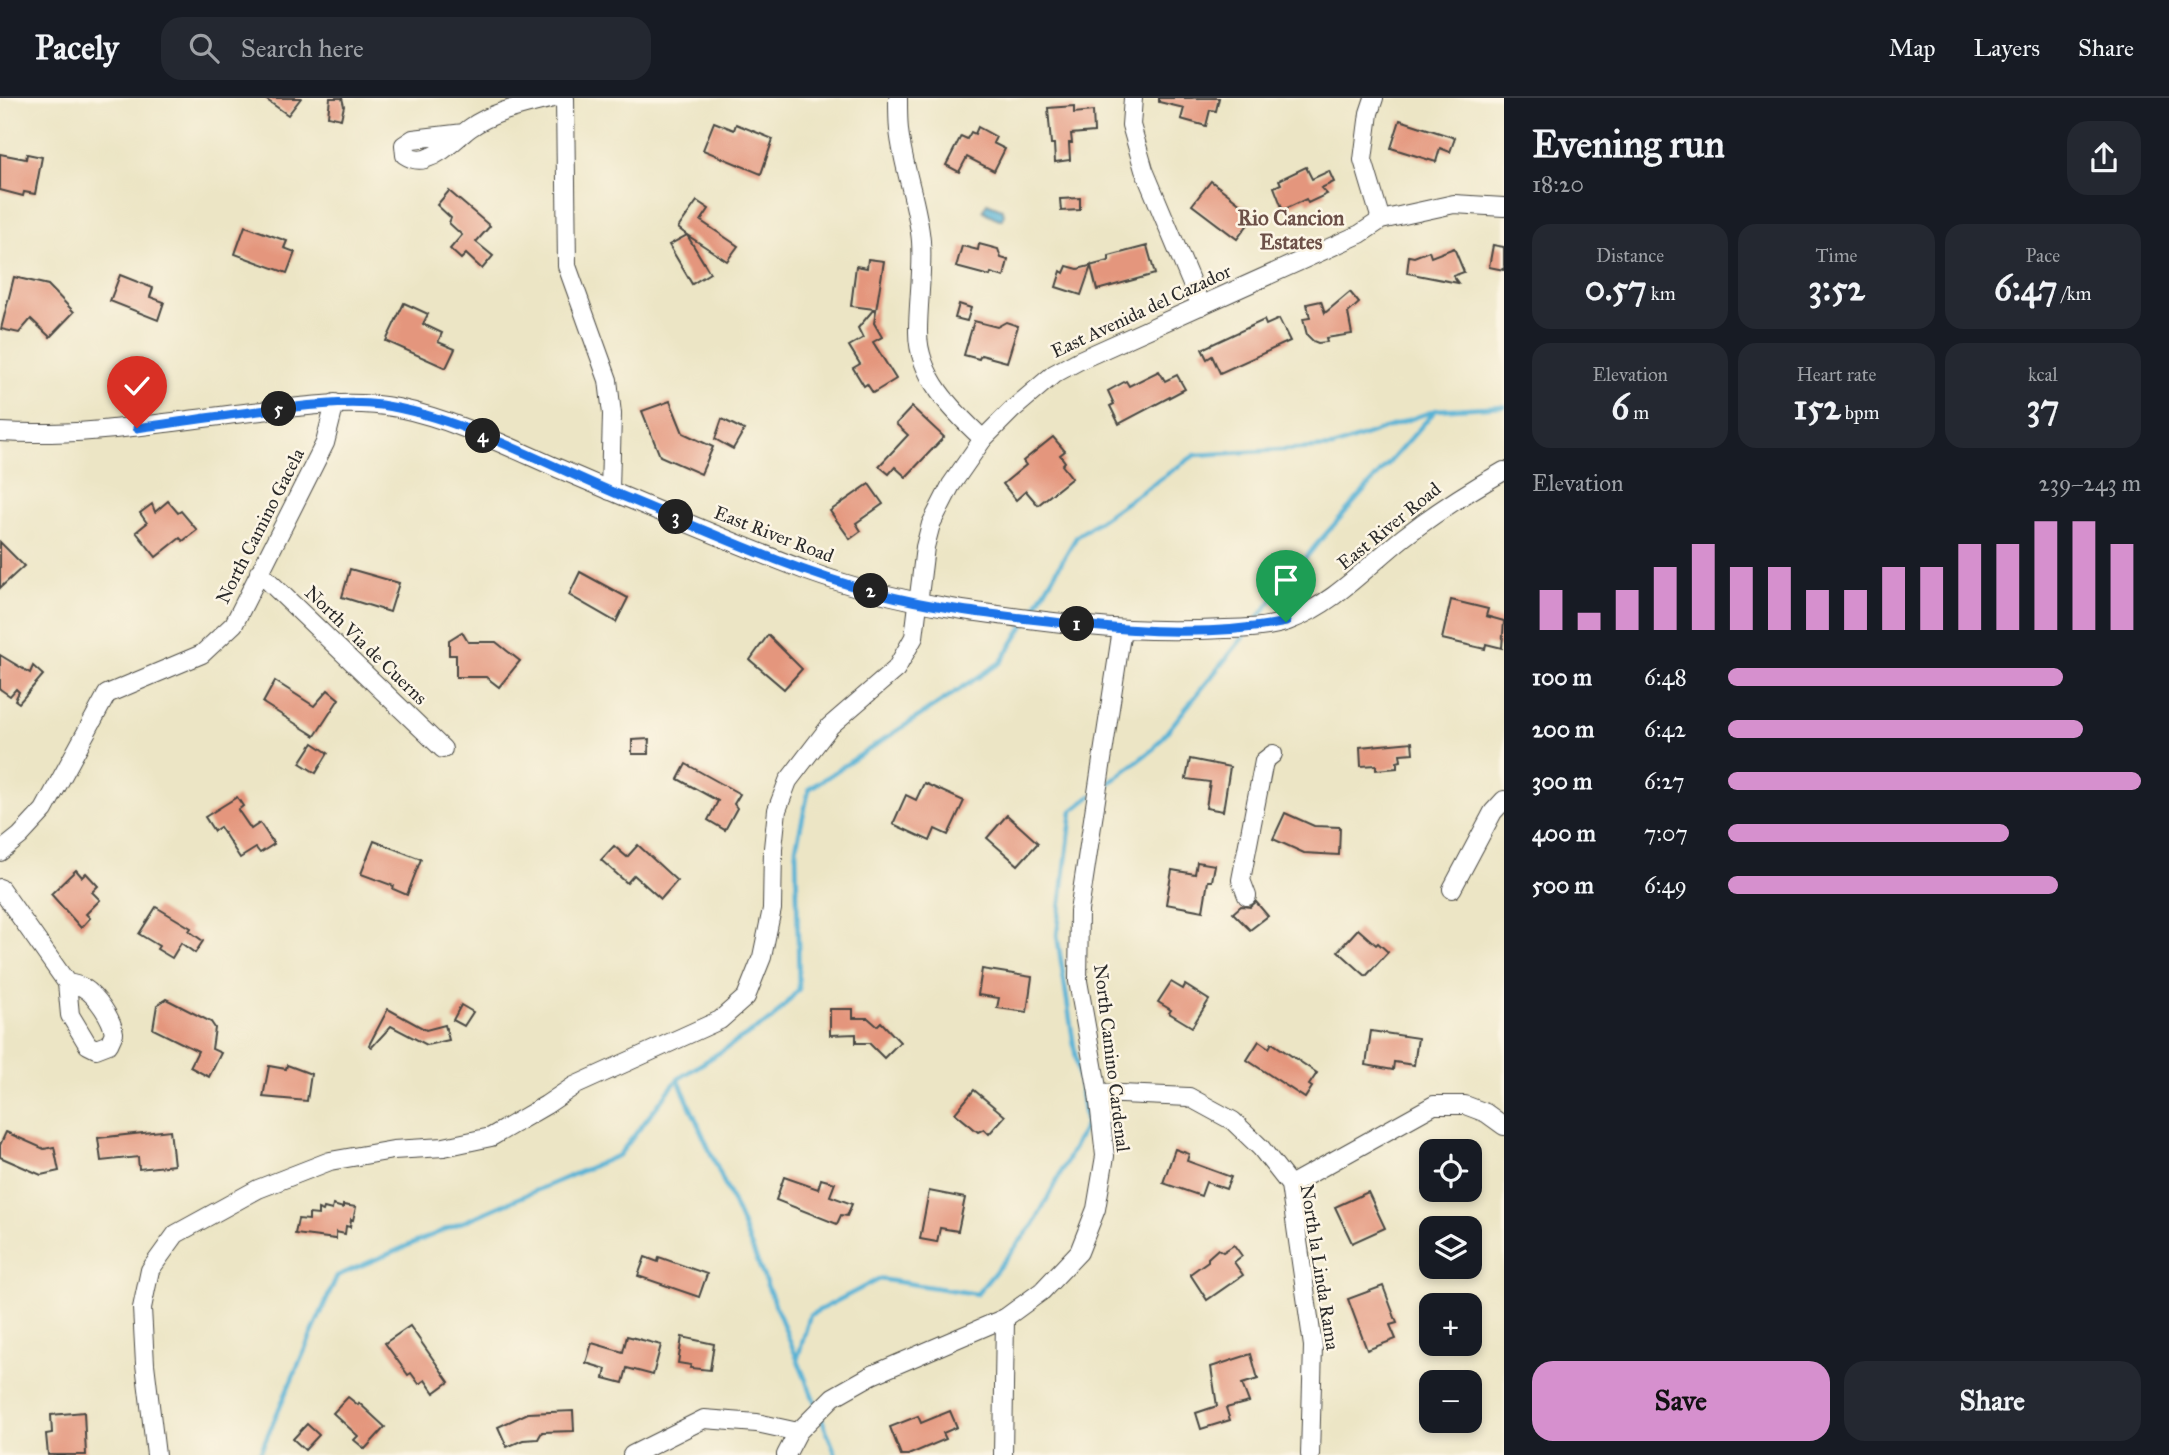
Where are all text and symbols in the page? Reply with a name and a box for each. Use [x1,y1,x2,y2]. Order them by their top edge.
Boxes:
search box [161,17,651,80]
text: Pacely [35,28,119,68]
icon: search [185,29,223,67]
text: Search here [241,32,364,64]
text: Map [1889,33,1936,63]
text: Layers [1974,33,2040,63]
text: Share [2078,33,2134,63]
text: Evening run [1532,121,1725,167]
button: share [2067,121,2141,195]
text: 18:20 [1532,170,1584,198]
district label: Rio Cancion Estates [1238,205,1345,255]
text: Distance [1596,244,1664,267]
text: Time [1815,244,1858,267]
text: Pace [2026,244,2060,267]
street label: East Avenida del Cazador [1047,259,1236,363]
text: 0.57 [1585,267,1647,310]
text: 3:52 [1808,267,1865,310]
text: 6:47 [1994,267,2058,310]
text: km [1647,282,1676,305]
text: /km [2058,282,2092,305]
pin [107,356,167,428]
text: Elevation [1592,363,1668,386]
text: Heart rate [1797,363,1876,386]
text: kcal [2028,363,2058,386]
icon: check [118,367,156,405]
text: 6 [1611,386,1629,429]
text: 152 [1794,386,1841,429]
text: 37 [2026,386,2059,429]
pin: 5 [262,392,296,426]
text: 5 [274,397,283,420]
text: m [1629,401,1649,424]
text: bpm [1841,401,1879,424]
pin: 4 [466,418,500,454]
text: 4 [477,424,488,447]
street label: North Camino Gacela [211,444,310,607]
text: Elevation [1532,469,1623,497]
text: 239–243 m [2038,469,2141,497]
street label: East River Road [1333,477,1446,575]
pin: 3 [658,500,694,534]
street label: East River Road [711,501,837,568]
text: 3 [672,505,679,528]
pin [1256,550,1316,622]
icon: arrive [1267,561,1305,599]
pin: 2 [854,574,888,608]
text: 2 [866,579,875,602]
street label: North Via de Cuerns [300,581,432,709]
pin: 1 [1060,606,1094,642]
text: 1 [1073,612,1080,635]
text: 100 m [1532,663,1592,691]
text: 6:48 [1644,663,1687,691]
text: 200 m [1532,715,1594,743]
text: 6:42 [1644,715,1686,743]
text: 300 m [1532,767,1592,795]
text: 6:27 [1644,767,1685,795]
text: 400 m [1532,819,1596,847]
text: 7:07 [1644,819,1688,847]
text: 500 m [1532,871,1594,899]
text: 6:49 [1644,871,1687,899]
street label: North Camino Cardenal [1089,963,1135,1154]
map controls [1419,1139,1482,1433]
button: locate [1419,1139,1482,1202]
street label: North la Linda Rama [1296,1182,1345,1353]
button: layers [1419,1216,1482,1279]
button: + [1419,1293,1482,1356]
button: Save [1532,1361,1830,1441]
button: Share [1844,1361,2141,1441]
button: − [1419,1370,1482,1433]

